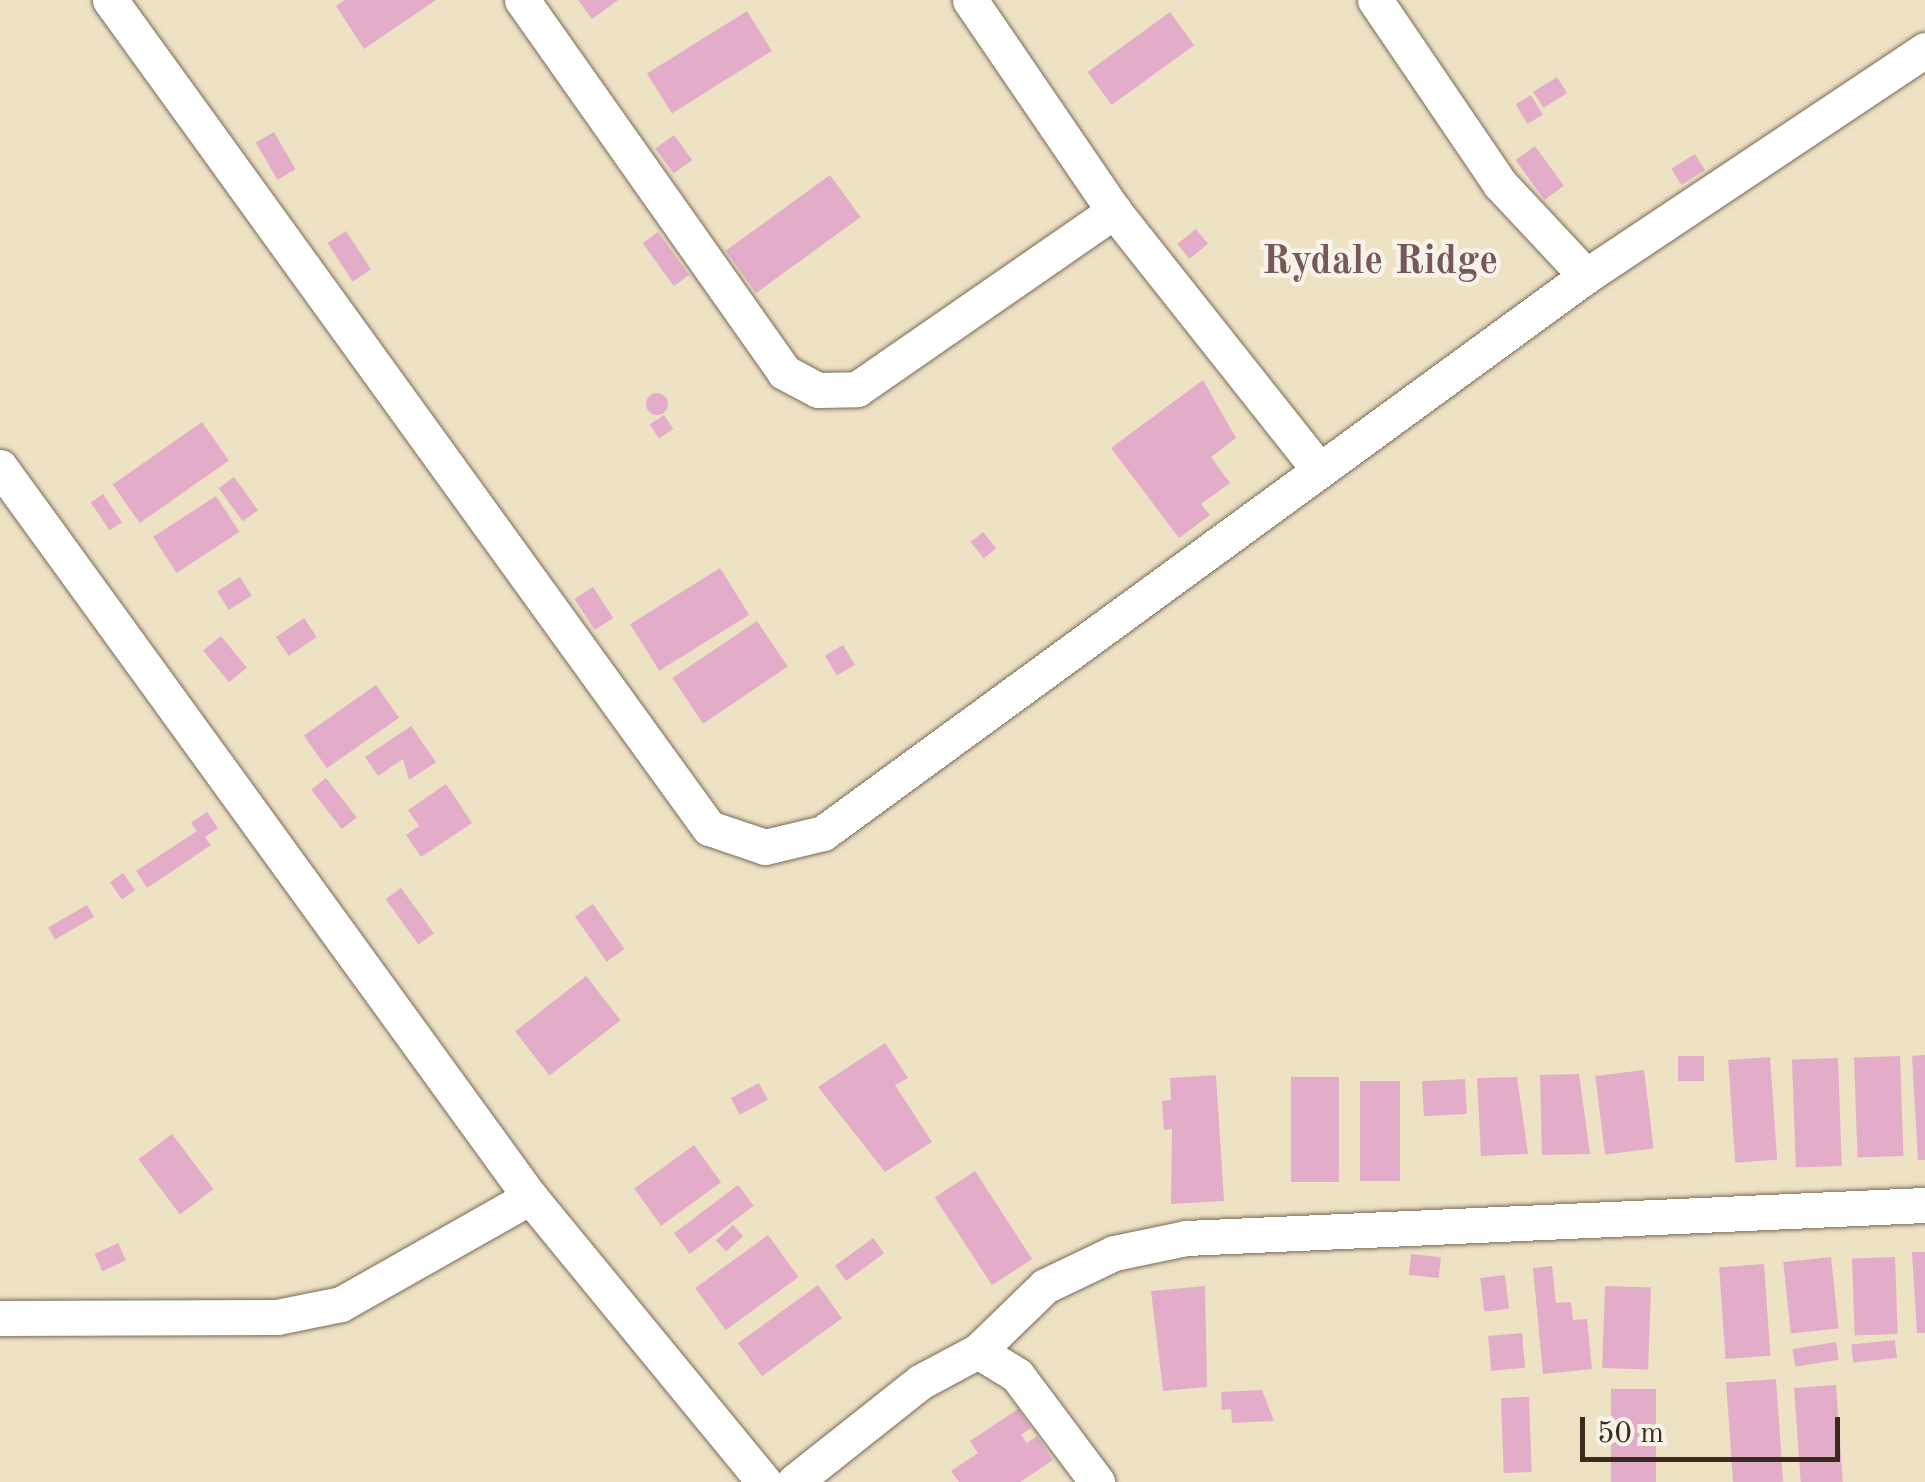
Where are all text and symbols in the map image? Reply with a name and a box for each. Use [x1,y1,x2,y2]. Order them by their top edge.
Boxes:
district label: Rydale Ridge [1262,239,1498,287]
scale bar [1585,1397,1845,1459]
text: 50 m [1597,1419,1664,1449]

